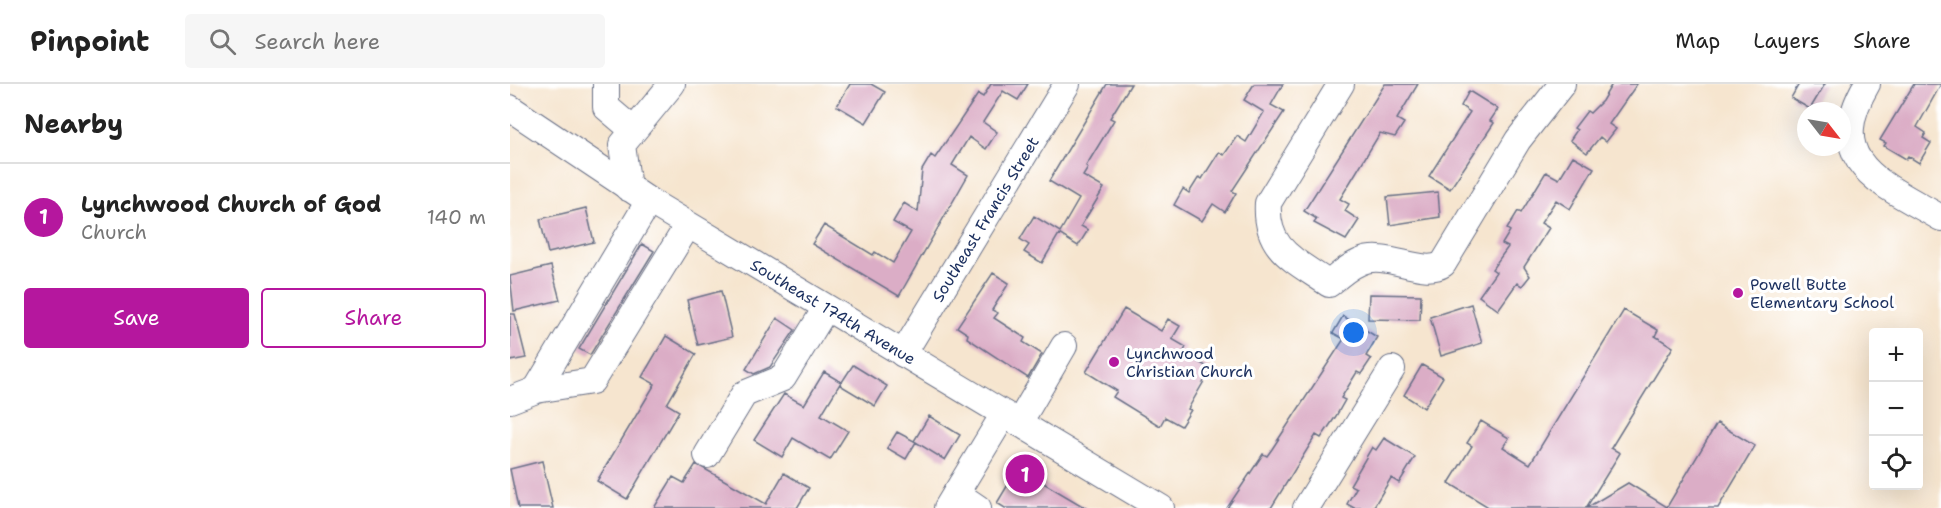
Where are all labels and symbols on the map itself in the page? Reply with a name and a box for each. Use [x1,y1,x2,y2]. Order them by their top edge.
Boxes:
north arrow [1797,102,1851,156]
street label: Southeast Francis Street [927,133,1044,306]
street label: Southeast 174th Avenue [746,254,919,370]
place label: Powell Butte Elementary School [1750,274,1894,313]
marker: Powell Butte Elementary School [1731,286,1745,300]
your location [1339,318,1368,347]
place label: Lynchwood Christian Church [1126,343,1253,382]
marker: Lynchwood Christian Church [1107,355,1121,369]
pin: 1 [1006,452,1044,496]

